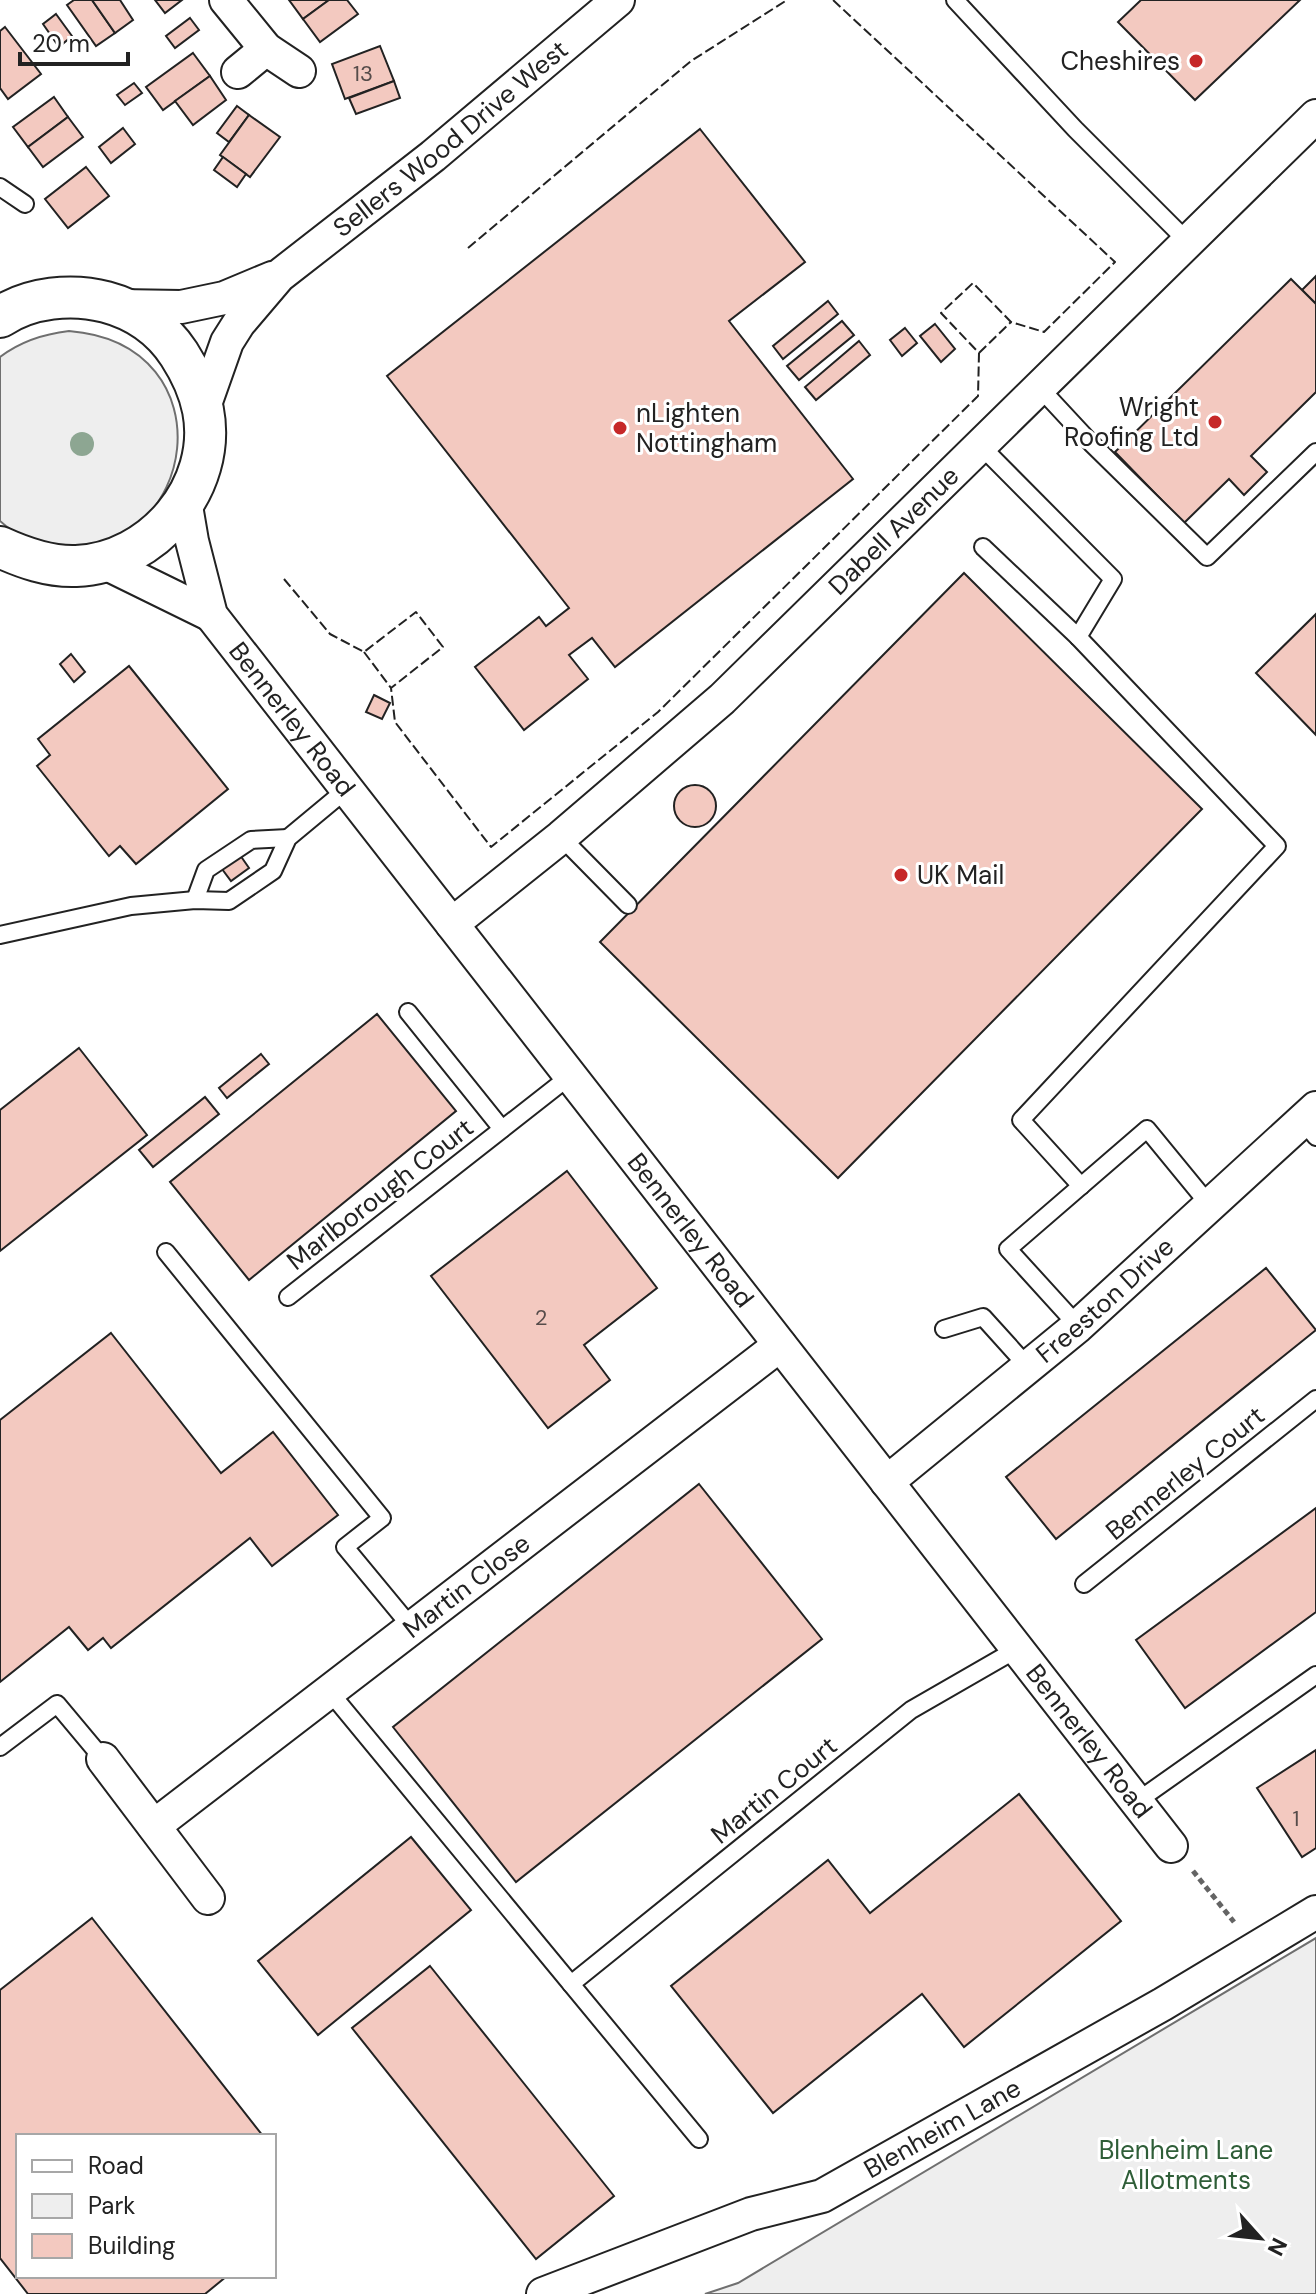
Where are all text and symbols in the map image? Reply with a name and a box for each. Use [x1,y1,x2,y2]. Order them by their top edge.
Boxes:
scale bar [20,16,128,66]
text: 20 m [32,28,90,59]
street label: Sellers Wood Drive West [326,33,575,245]
place label: Cheshires [1060,44,1180,78]
marker: Cheshires [1187,52,1205,70]
house number: 13 [353,59,373,88]
place label: Wright Roofing Ltd [1064,390,1199,454]
place label: nLighten Nottingham [636,396,777,460]
marker: Wright Roofing Ltd [1206,413,1224,431]
marker: nLighten Nottingham [611,419,629,437]
street label: Dabell Avenue [821,459,966,602]
street label: Bennerley Road [221,635,363,803]
place label: UK Mail [917,858,1004,892]
marker: UK Mail [892,866,910,884]
street label: Marlborough Court [280,1111,480,1277]
street label: Bennerley Road [620,1146,762,1314]
street label: Freeston Drive [1029,1230,1181,1370]
house number: 2 [535,1303,547,1332]
street label: Bennerley Court [1099,1398,1271,1548]
street label: Martin Close [396,1526,537,1646]
street label: Bennerley Road [1018,1657,1160,1825]
street label: Martin Court [704,1729,844,1851]
house number: 1 [1293,1804,1299,1833]
street label: Blenheim Lane [858,2071,1027,2186]
park label: Blenheim Lane Allotments [1099,2133,1273,2197]
legend [16,2134,276,2278]
text: Road [88,2150,144,2181]
text: Park [88,2190,135,2221]
north arrow [1220,2198,1300,2278]
text: Building [88,2230,175,2261]
text: N [1261,2233,1294,2261]

